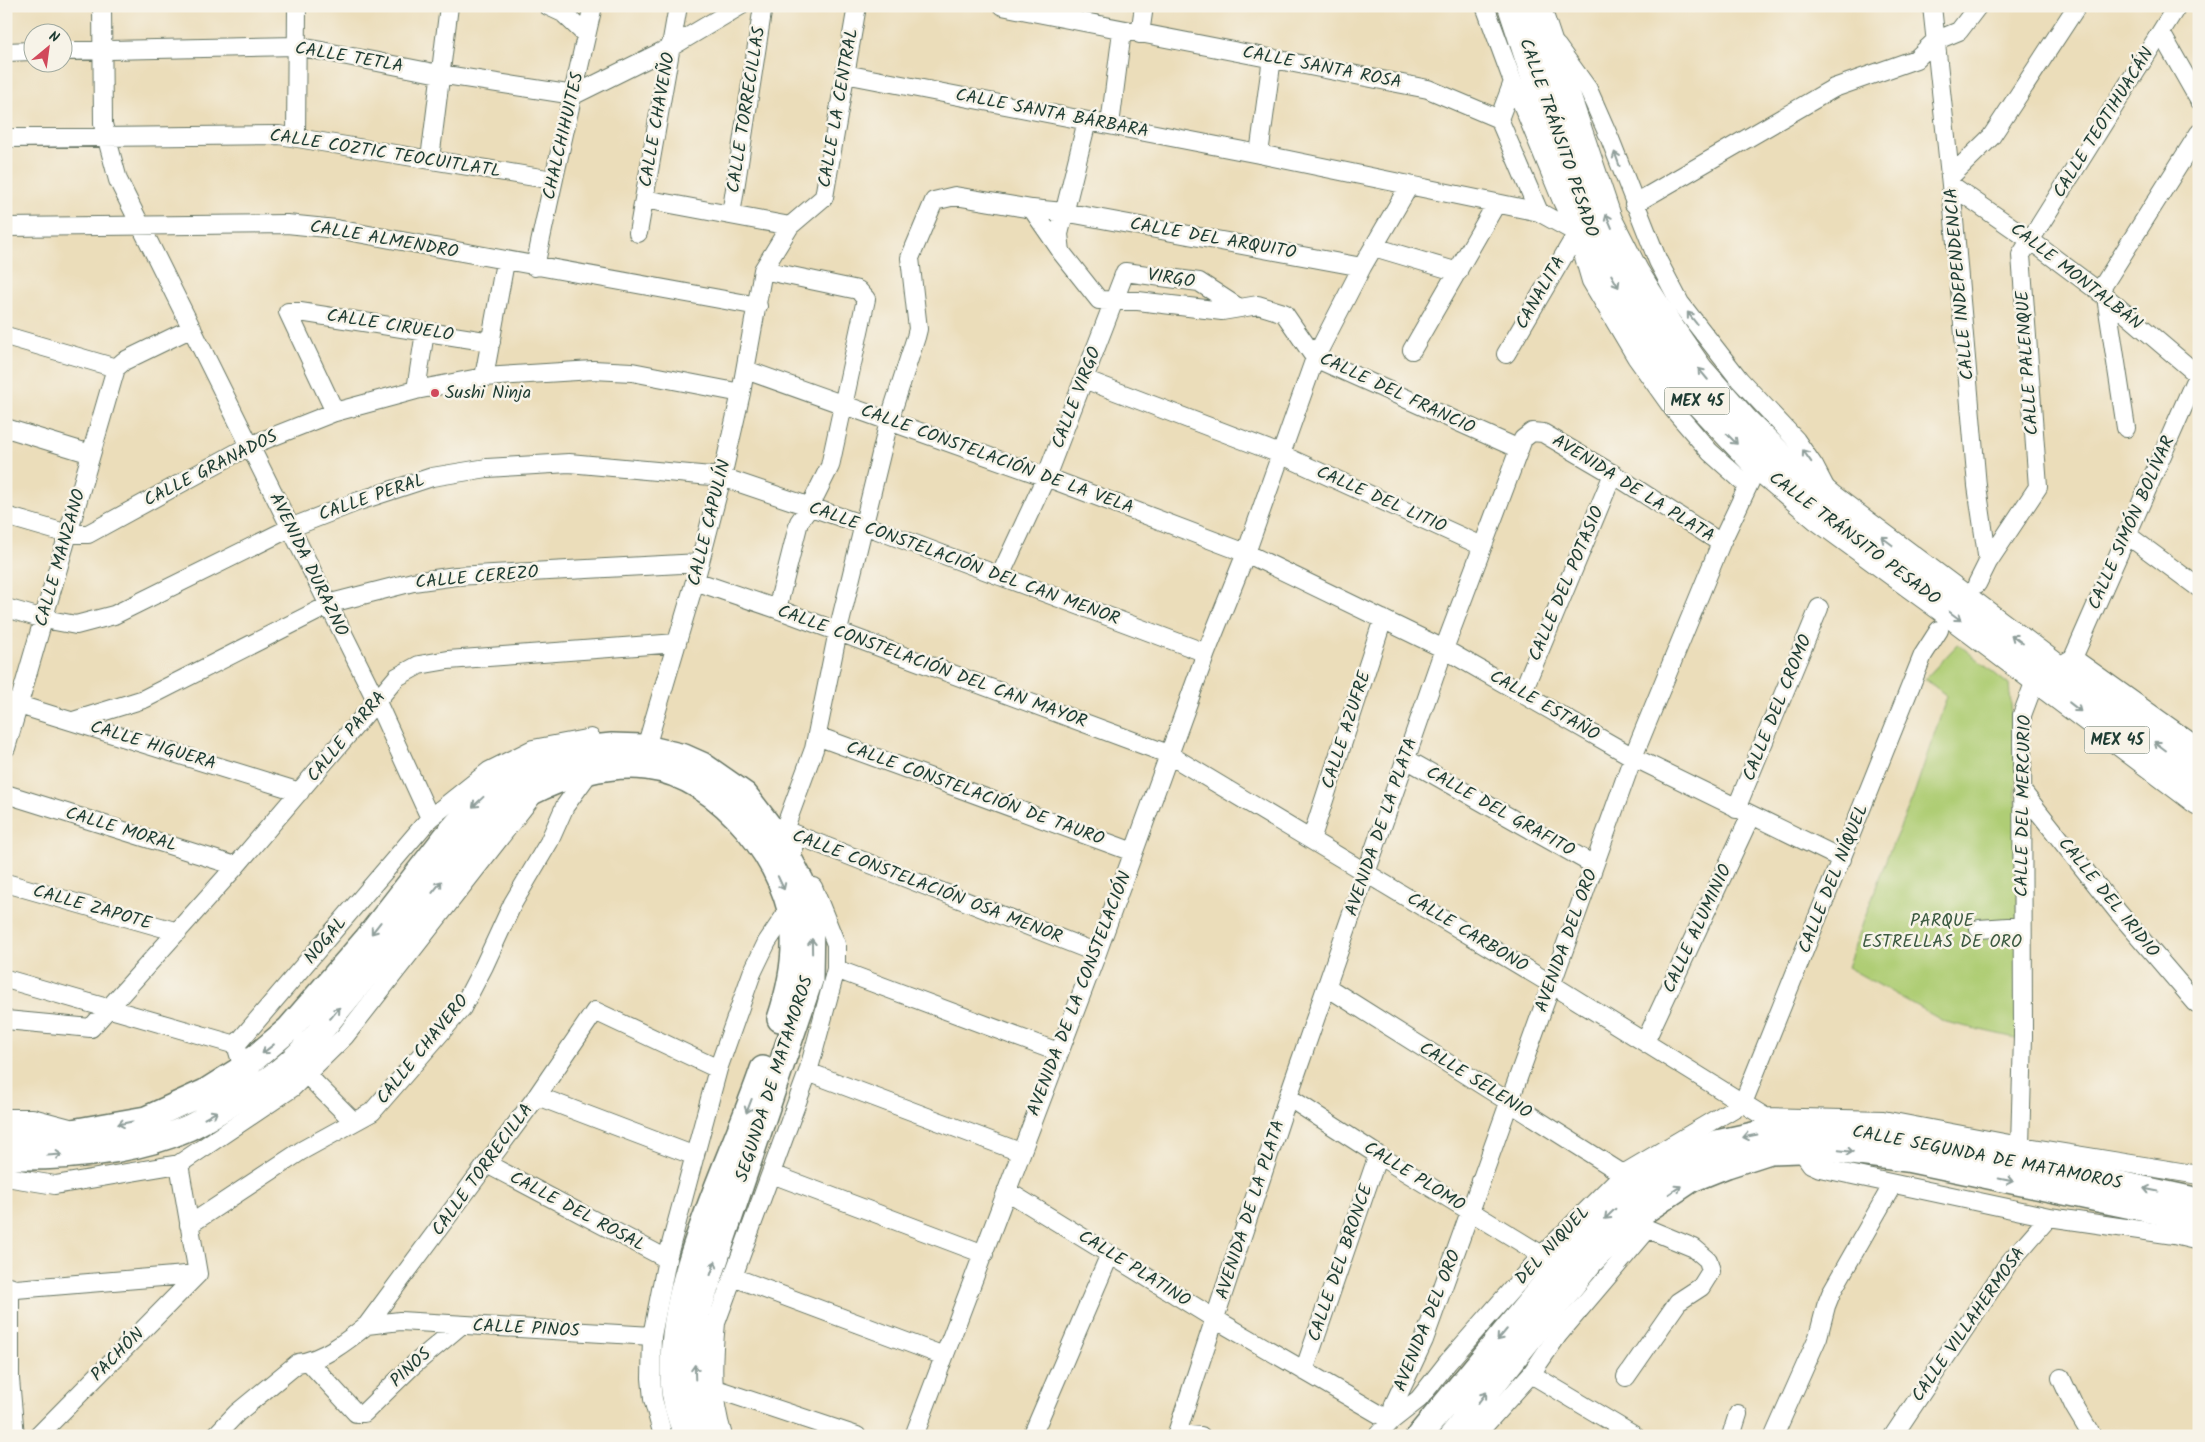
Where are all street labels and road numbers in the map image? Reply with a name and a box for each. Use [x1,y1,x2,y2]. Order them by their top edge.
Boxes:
street label: CALLE TORRECILLAS [720,24,775,195]
street label: CALLE LA CENTRAL [811,26,867,190]
street label: CALLE TETLA [292,34,406,82]
street label: CALLE TRÁNSITO PESADO [1510,35,1606,241]
street label: CALLE SANTA ROSA [1240,38,1404,98]
street label: CALLE TEOTIHUACÁN [2046,42,2162,204]
street label: CALLE CHAVEÑO [632,50,684,190]
street label: CHALCHIHUITES [535,69,593,203]
street label: CALLE SANTA BÁRBARA [953,81,1151,147]
street label: CALLE COZTIC TEOCUITLATL [267,121,503,187]
street label: CALLE INDEPENDENCIA [1937,186,1983,381]
street label: CALLE DEL ARQUITO [1128,210,1298,268]
street label: CALLE ALMENDRO [308,213,460,267]
street label: CALLE MONTALBÁN [2003,216,2149,338]
street label: CANALITA [1508,251,1574,335]
street label: VIRGO [1145,261,1197,297]
street label: CALLE PALENQUE [2008,289,2048,436]
street label: CALLE CIRUELO [324,302,456,350]
street label: CALLE VIRGO [1044,343,1110,453]
street label: CALLE DEL FRANCIO [1314,345,1480,443]
road number: MEX 45 [1664,388,1730,414]
street label: CALLE CONSTELACIÓN DE LA VELA [856,397,1138,523]
street label: CALLE GRANADOS [139,423,283,515]
street label: AVENIDA DE LA PLATA [1546,427,1720,551]
street label: CALLE SIMÓN BOLÍVAR [2081,431,2183,615]
street label: CALLE CAPULÍN [680,457,740,589]
street label: CALLE DEL LITIO [1311,458,1451,542]
street label: CALLE TRÁNSITO PESADO [1762,465,1946,613]
street label: CALLE PERAL [315,466,429,530]
street label: CALLE MANZANO [28,486,94,630]
street label: AVENIDA DURAZNO [261,488,355,642]
street label: CALLE CONSTELACIÓN DEL CAN MENOR [804,494,1124,634]
street label: CALLE DEL POTASIO [1521,502,1613,666]
street label: CALLE CEREZO [414,558,540,598]
street label: CALLE CONSTELACIÓN DEL CAN MAYOR [773,597,1091,737]
street label: CALLE DEL CROMO [1735,630,1821,786]
street label: CALLE ESTAÑO [1483,663,1605,749]
street label: CALLE AZUFRE [1314,667,1380,793]
street label: CALLE PARRA [300,685,394,789]
street label: CALLE HIGUERA [86,713,220,779]
street label: CALLE DEL MERCURIO [2008,715,2040,897]
road number: MEX 45 [2084,726,2150,754]
street label: CALLE CONSTELACIÓN DE TAURO [842,734,1108,854]
street label: AVENIDA DE LA PLATA [1338,734,1426,920]
street label: CALLE DEL GRAFITO [1420,759,1580,865]
street label: CALLE MORAL [61,799,181,861]
street label: CALLE DEL NÍQUEL [1791,800,1877,958]
street label: CALLE CONSTELACIÓN OSA MENOR [788,822,1066,952]
street label: CALLE DEL IRIDIO [2050,831,2166,965]
street label: CALLE ALUMINIO [1655,860,1741,998]
street label: AVENIDA DEL ORO [1528,865,1606,1017]
street label: AVENIDA DE LA CONSTELACIÓN [1020,867,1140,1121]
street label: CALLE ZAPOTE [29,877,155,939]
street label: CALLE CARBONO [1401,885,1533,981]
street label: NOGAL [297,911,355,971]
street label: SEGUNDA DE MATAMOROS [728,972,822,1186]
street label: CALLE CHAVERO [369,989,477,1111]
street label: CALLE SELENIO [1413,1035,1537,1127]
street label: CALLE TORRECILLA [425,1097,541,1243]
street label: AVENIDA DE LA PLATA [1208,1117,1294,1303]
street label: CALLE SEGUNDA DE MATAMOROS [1850,1118,2125,1198]
street label: CALLE PLOMO [1358,1134,1470,1220]
street label: CALLE DEL ROSAL [504,1164,650,1260]
street label: CALLE DEL BRONCE [1300,1180,1382,1346]
street label: DEL NIQUEL [1508,1200,1598,1292]
street label: CALLE PLATINO [1072,1223,1196,1315]
street label: CALLE VILLAHERMOSA [1904,1241,2034,1409]
street label: AVENIDA DEL ORO [1386,1246,1470,1396]
street label: CALLE PINOS [472,1312,581,1346]
street label: PACHÓN [84,1321,152,1389]
street label: PINOS [384,1341,439,1395]

